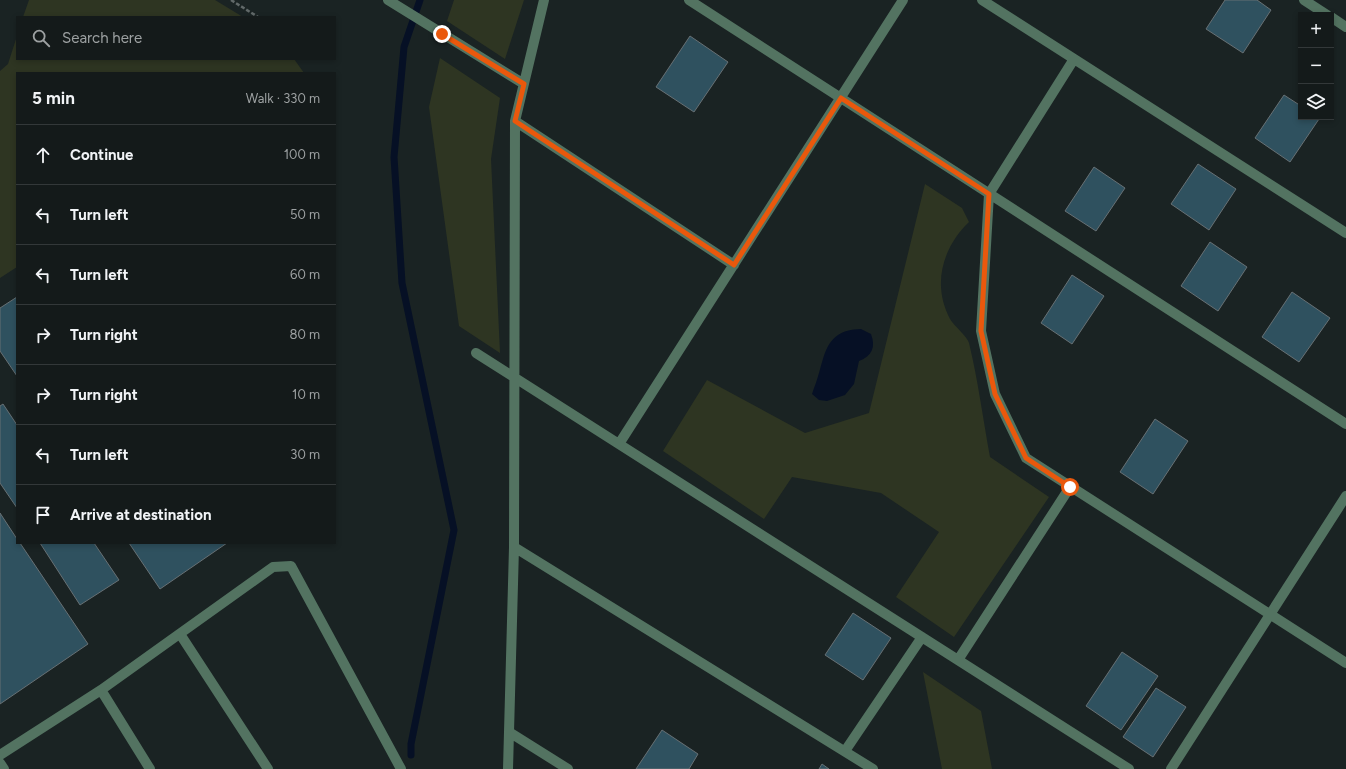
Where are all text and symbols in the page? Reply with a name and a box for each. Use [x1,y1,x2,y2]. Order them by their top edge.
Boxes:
map controls [1298,12,1334,120]
button: + [1298,12,1334,48]
search box [16,16,336,60]
route end [433,25,451,43]
icon: search [30,27,52,49]
text: Search here [62,29,142,47]
button: − [1298,48,1334,84]
button: layers [1298,84,1334,120]
text: 5 min [32,88,75,108]
text: Walk · 330 m [246,91,320,106]
icon: ahead [32,144,54,166]
text: Continue [70,146,133,164]
text: 100 m [284,147,320,162]
icon: left [32,204,54,226]
text: Turn left [70,206,128,224]
text: 50 m [290,207,320,222]
icon: left [32,264,54,286]
text: Turn left [70,266,128,284]
text: 60 m [290,267,320,282]
icon: right [32,324,54,346]
text: Turn right [70,326,138,344]
text: 80 m [289,327,320,342]
icon: right [32,384,54,406]
text: Turn right [70,386,138,404]
text: 10 m [292,387,320,402]
icon: left [32,444,54,466]
text: Turn left [70,446,128,464]
text: 30 m [290,447,320,462]
route start [1061,478,1079,496]
icon: arrive [32,504,54,526]
text: Arrive at destination [70,506,211,524]

